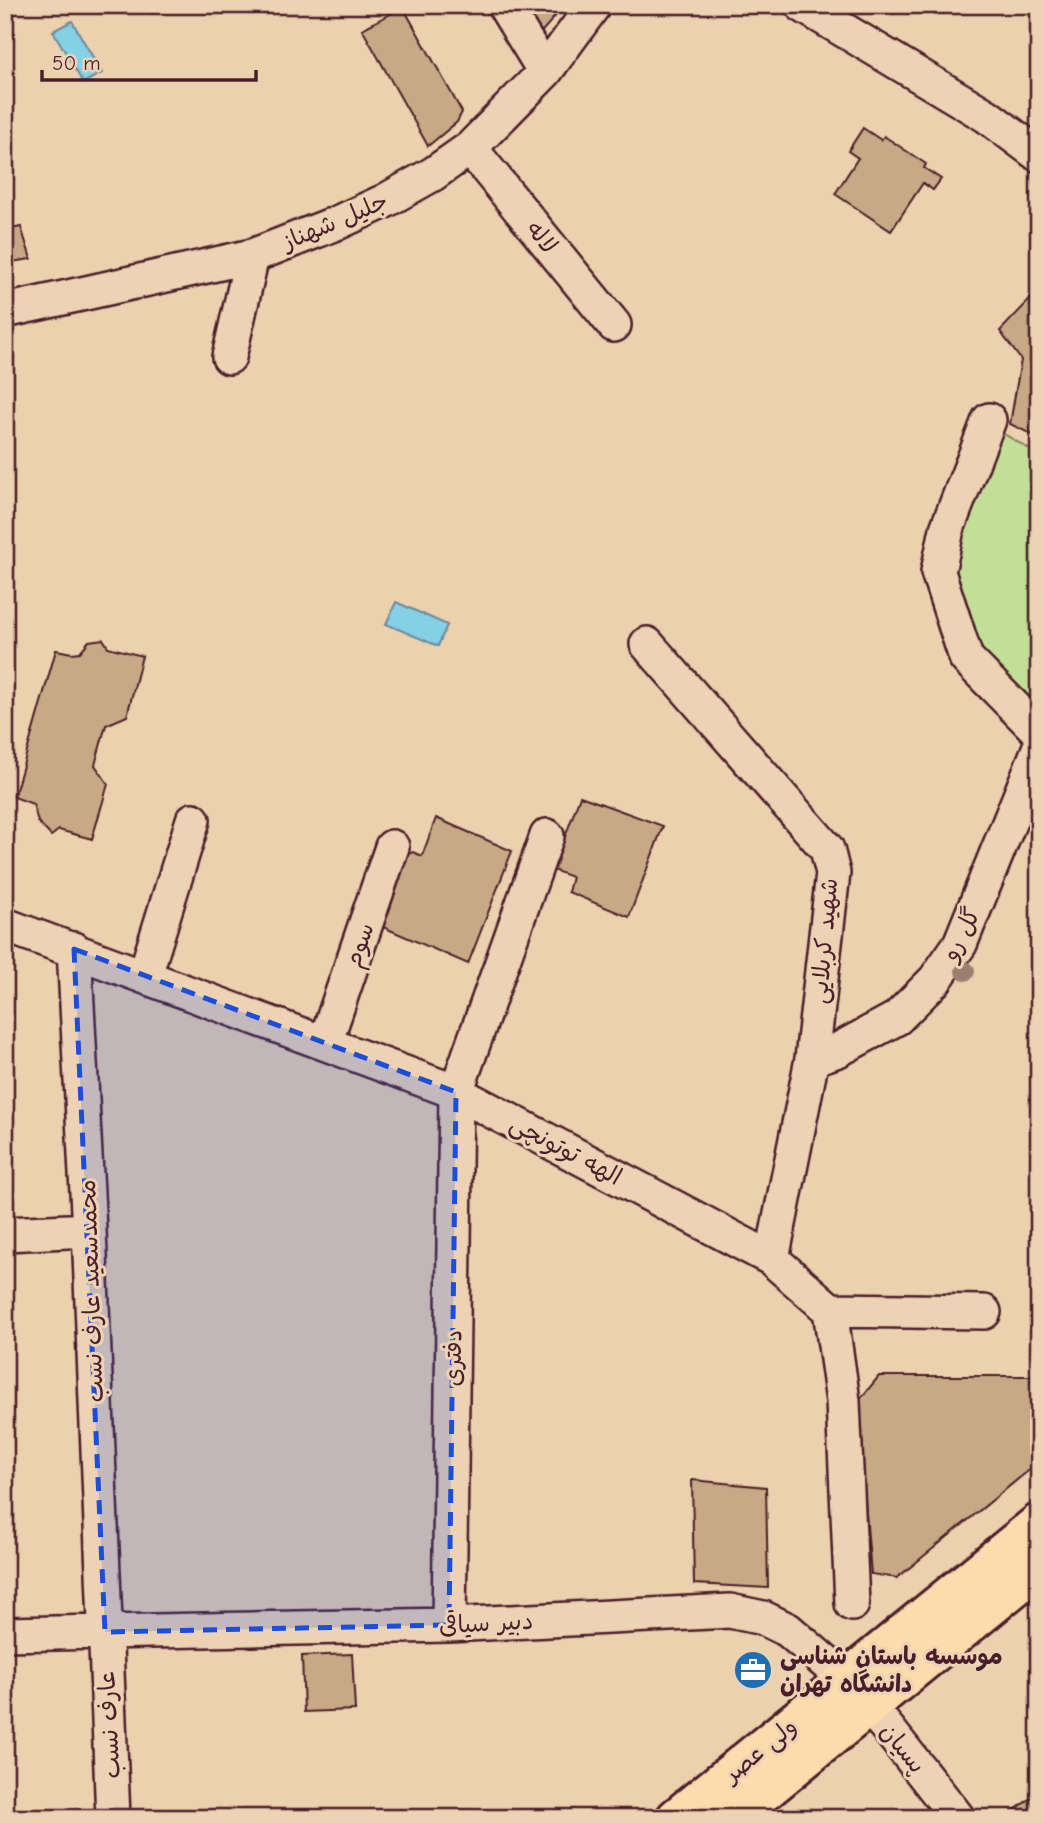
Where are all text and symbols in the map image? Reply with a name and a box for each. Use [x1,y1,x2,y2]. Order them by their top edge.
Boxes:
scale bar [42,38,256,82]
text: 50 m [52,51,101,75]
street label: جلیل شهناز [276,186,392,257]
street label: لاله [521,215,563,259]
street label: شهید کربلایی [805,877,844,1005]
street label: گل رو [935,903,986,967]
street label: سوم [338,919,383,972]
street label: الهه توتونچی [505,1109,627,1192]
street label: محمدسعید عارف نسب [73,1179,109,1403]
street label: دفتری [439,1329,467,1387]
street label: دبیر سیاقی [438,1606,534,1639]
place label: موسسه باستان شناسی دانشگاه تهران [780,1642,1003,1698]
office icon: موسسه باستان شناسی دانشگاه تهران [732,1649,774,1691]
street label: عارف نسب [92,1671,126,1779]
street label: ولی عصر [716,1712,803,1790]
street label: پسیان [874,1717,932,1779]

